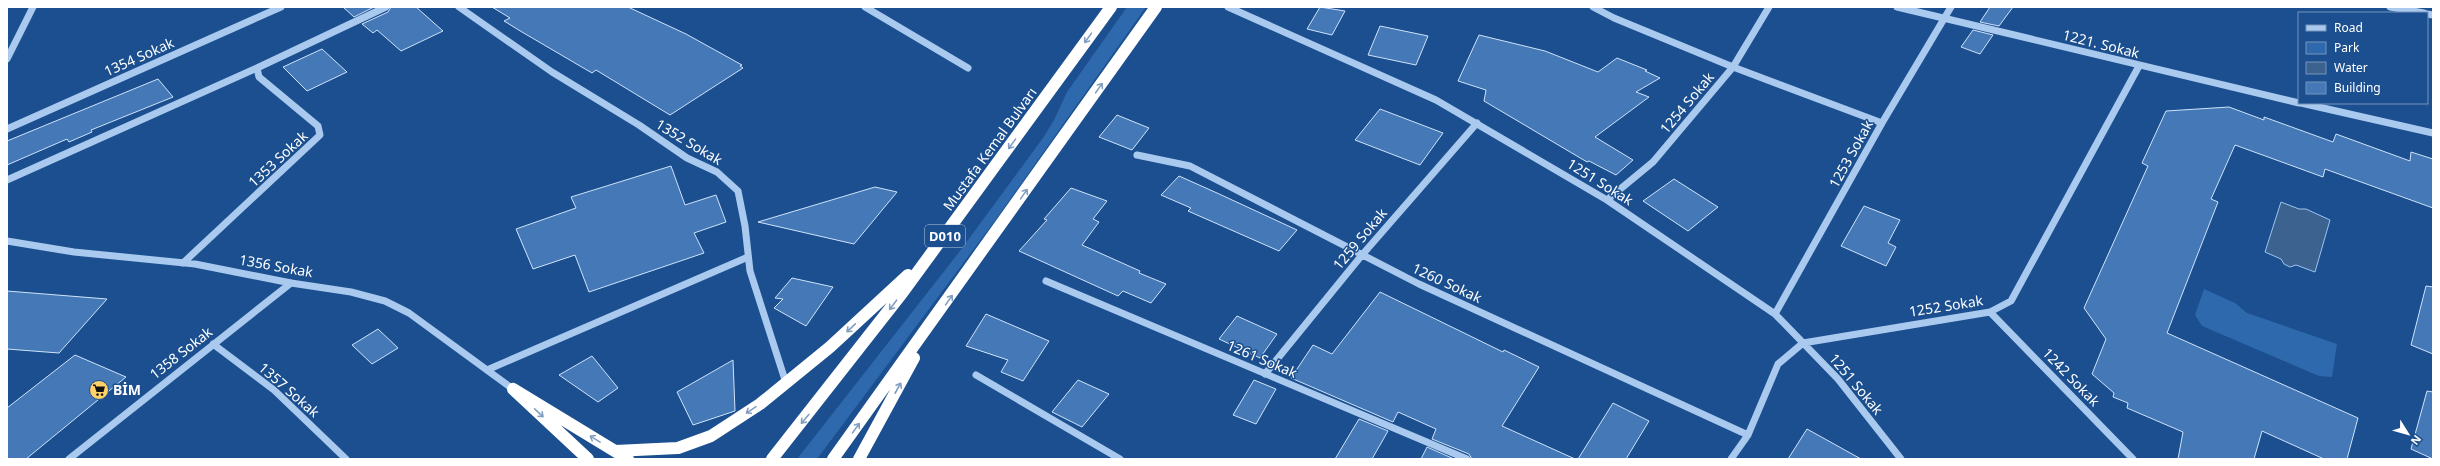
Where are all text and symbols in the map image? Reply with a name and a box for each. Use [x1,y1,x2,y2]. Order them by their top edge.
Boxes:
legend [2298,12,2428,104]
text: Road [2334,19,2363,36]
street label: 1221. Sokak [2061,25,2142,62]
street label: 1354 Sokak [101,32,177,80]
one-way arrow [1084,33,1092,44]
text: Park [2334,39,2360,56]
text: Water [2334,59,2368,76]
street label: 1254 Sokak [1655,68,1718,137]
text: Building [2334,79,2381,96]
one-way arrow [1095,82,1103,93]
street label: Mustafa Kemal Bulvarı [938,83,1041,214]
street label: 1352 Sokak [652,114,727,169]
street label: 1253 Sokak [1824,116,1877,191]
street label: 1353 Sokak [244,126,312,191]
one-way arrow [1008,139,1016,150]
street label: 1251 Sokak [1564,154,1637,210]
one-way arrow [1020,188,1028,199]
street label: 1259 Sokak [1328,204,1391,273]
road number: D010 [925,225,965,247]
street label: 1356 Sokak [238,250,315,281]
street label: 1260 Sokak [1409,258,1486,307]
street label: 1252 Sokak [1908,290,1985,321]
one-way arrow [944,294,953,305]
one-way arrow [889,299,897,310]
street label: 1358 Sokak [145,322,216,383]
one-way arrow [846,323,856,332]
street label: 1261 Sokak [1224,335,1301,382]
street label: 1242 Sokak [2039,343,2104,410]
street label: 1251 Sokak [1825,349,1888,419]
street label: 1357 Sokak [255,358,324,422]
supermarket icon: BİM [88,379,110,401]
place label: BİM [113,380,141,399]
one-way arrow [894,382,902,394]
one-way arrow [746,406,757,414]
one-way arrow [534,408,544,418]
one-way arrow [801,414,810,425]
north arrow [2388,414,2428,454]
one-way arrow [851,422,860,433]
text: N [2408,432,2425,448]
one-way arrow [589,434,601,442]

